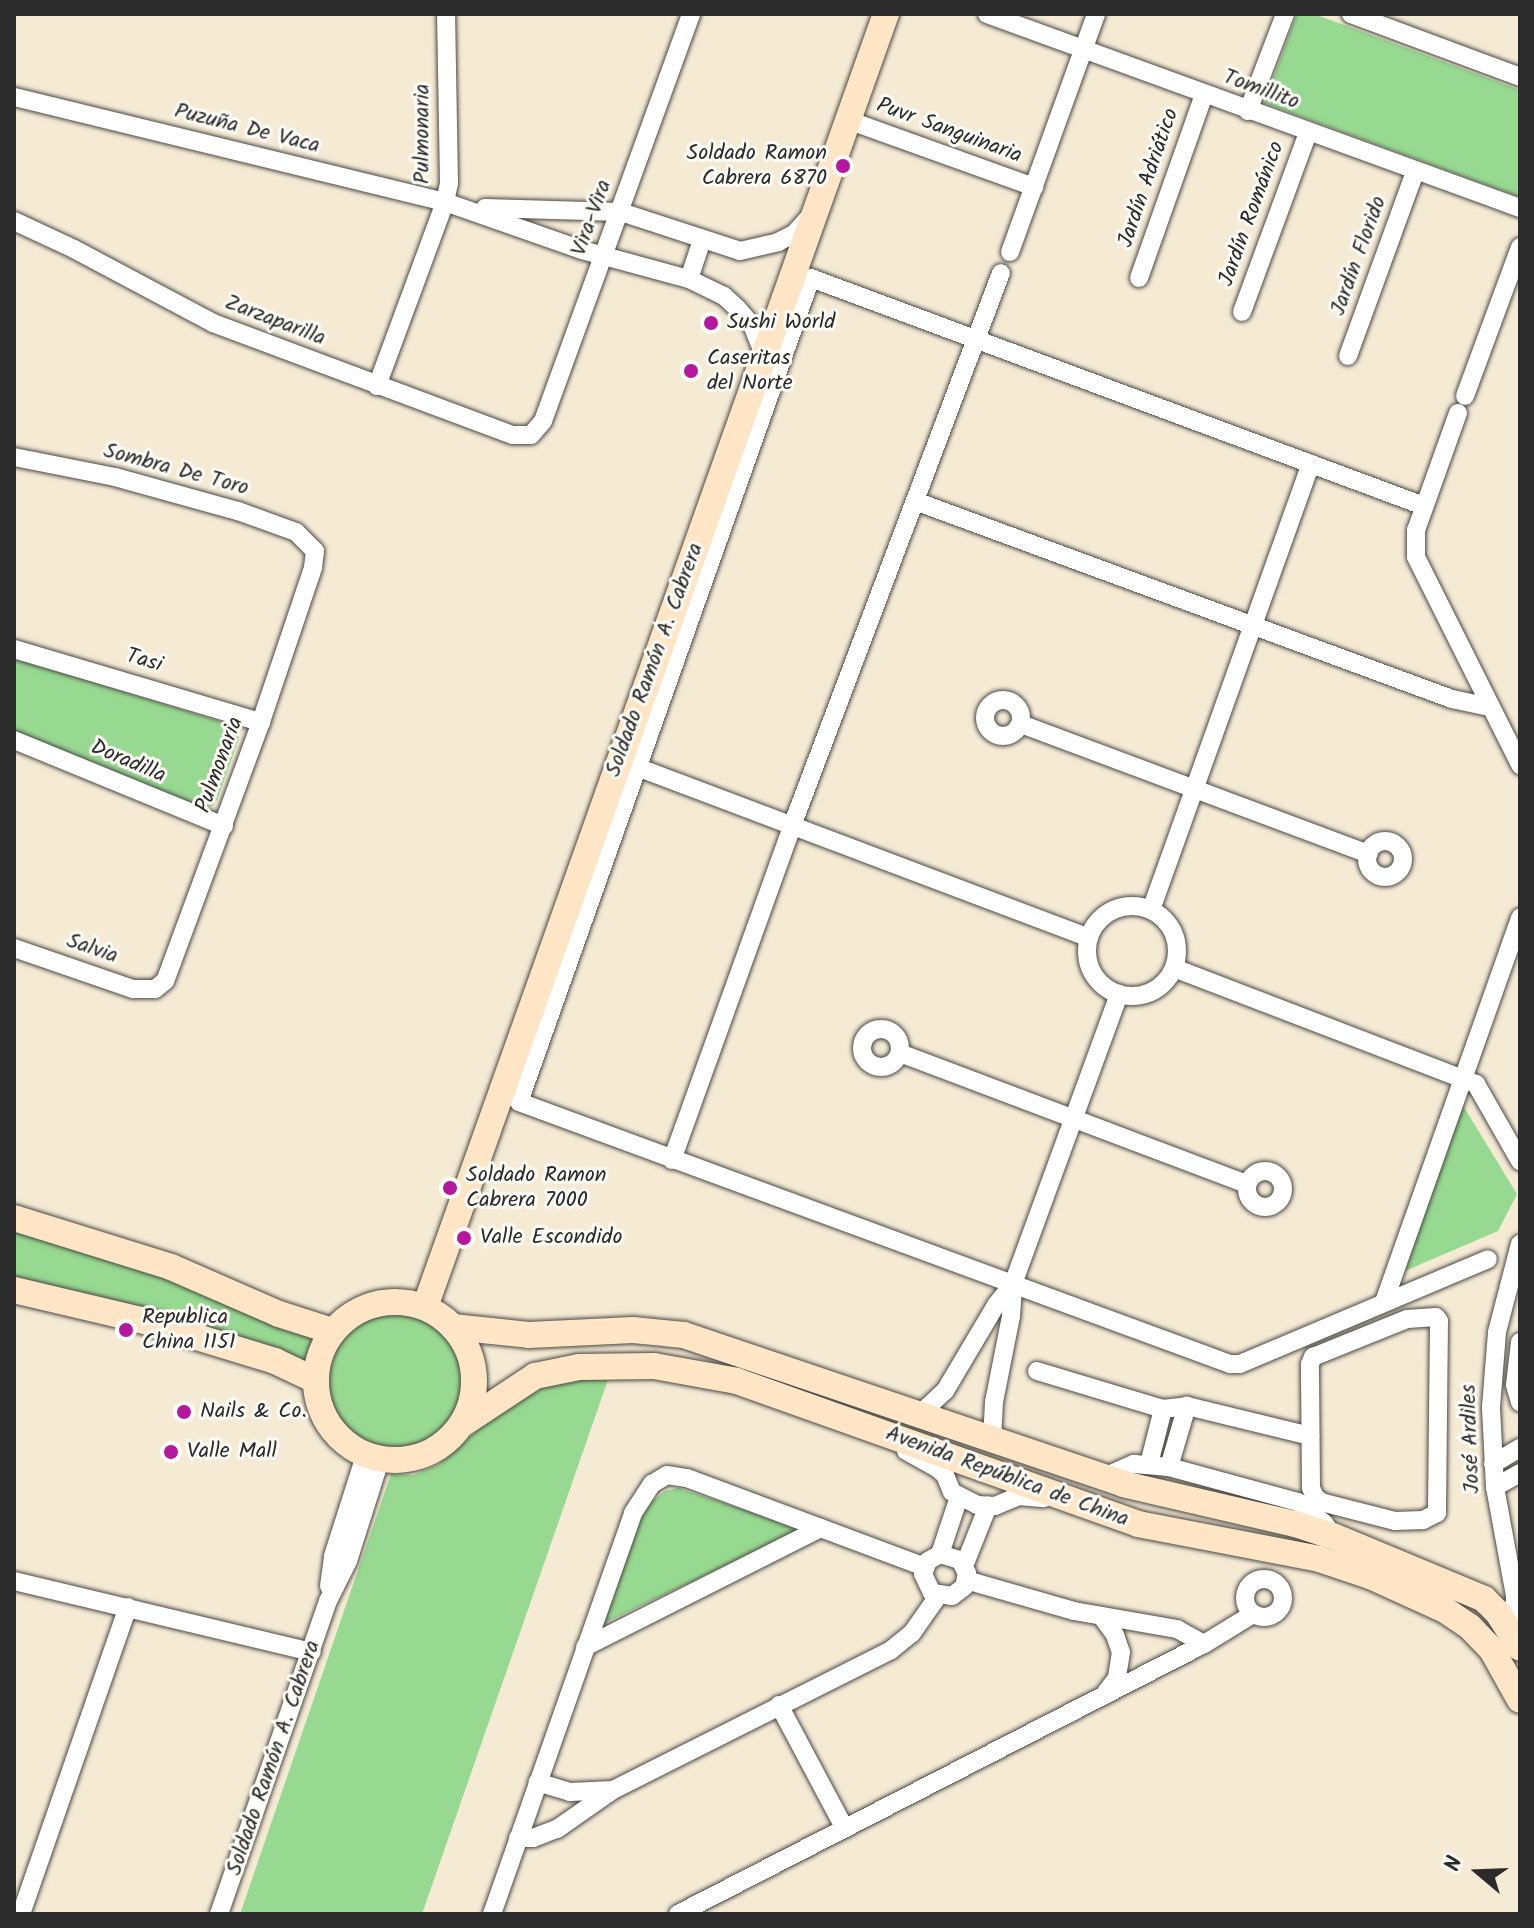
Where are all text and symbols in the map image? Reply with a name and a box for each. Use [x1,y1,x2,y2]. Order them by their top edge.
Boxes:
street label: Tomillito [1219,64,1303,116]
street label: Pulmonaria [410,84,436,184]
street label: Puvr Sanguinaria [873,92,1025,170]
street label: Puzuña De Vaca [172,98,322,160]
street label: Jardín Adriático [1113,105,1185,251]
street label: Jardín Románico [1214,138,1290,290]
place label: Soldado Ramon Cabrera 6870 [687,140,827,192]
marker: Soldado Ramon Cabrera 6870 [834,157,852,175]
street label: Vira-Vira [566,176,618,260]
street label: Jardín Florido [1325,193,1393,319]
street label: Zarzaparilla [221,290,329,352]
place label: Sushi World [727,310,835,336]
marker: Sushi World [702,314,720,332]
place label: Caseritas del Norte [707,345,793,396]
marker: Caseritas del Norte [682,362,700,380]
street label: Sombra De Toro [101,438,251,502]
street label: Soldado Ramón A. Cabrera [600,540,710,780]
street label: Tasi [123,643,165,679]
street label: Pulmonaria [190,713,250,817]
street label: Doradilla [86,734,170,790]
street label: Salvia [63,928,121,970]
place label: Soldado Ramon Cabrera 7000 [466,1162,606,1214]
marker: Soldado Ramon Cabrera 7000 [441,1179,459,1197]
place label: Valle Escondido [480,1225,622,1251]
marker: Valle Escondido [455,1229,473,1247]
place label: Republica China 1151 [142,1304,236,1356]
marker: Republica China 1151 [117,1321,135,1339]
street label: José Ardiles [1456,1384,1486,1494]
place label: Nails & Co. [200,1399,307,1425]
marker: Nails & Co. [175,1403,193,1421]
street label: Avenida República de China [882,1421,1132,1533]
place label: Valle Mall [187,1439,277,1465]
marker: Valle Mall [162,1443,180,1461]
street label: Soldado Ramón A. Cabrera [221,1637,327,1879]
north arrow [1438,1832,1518,1912]
text: N [1436,1852,1474,1876]

